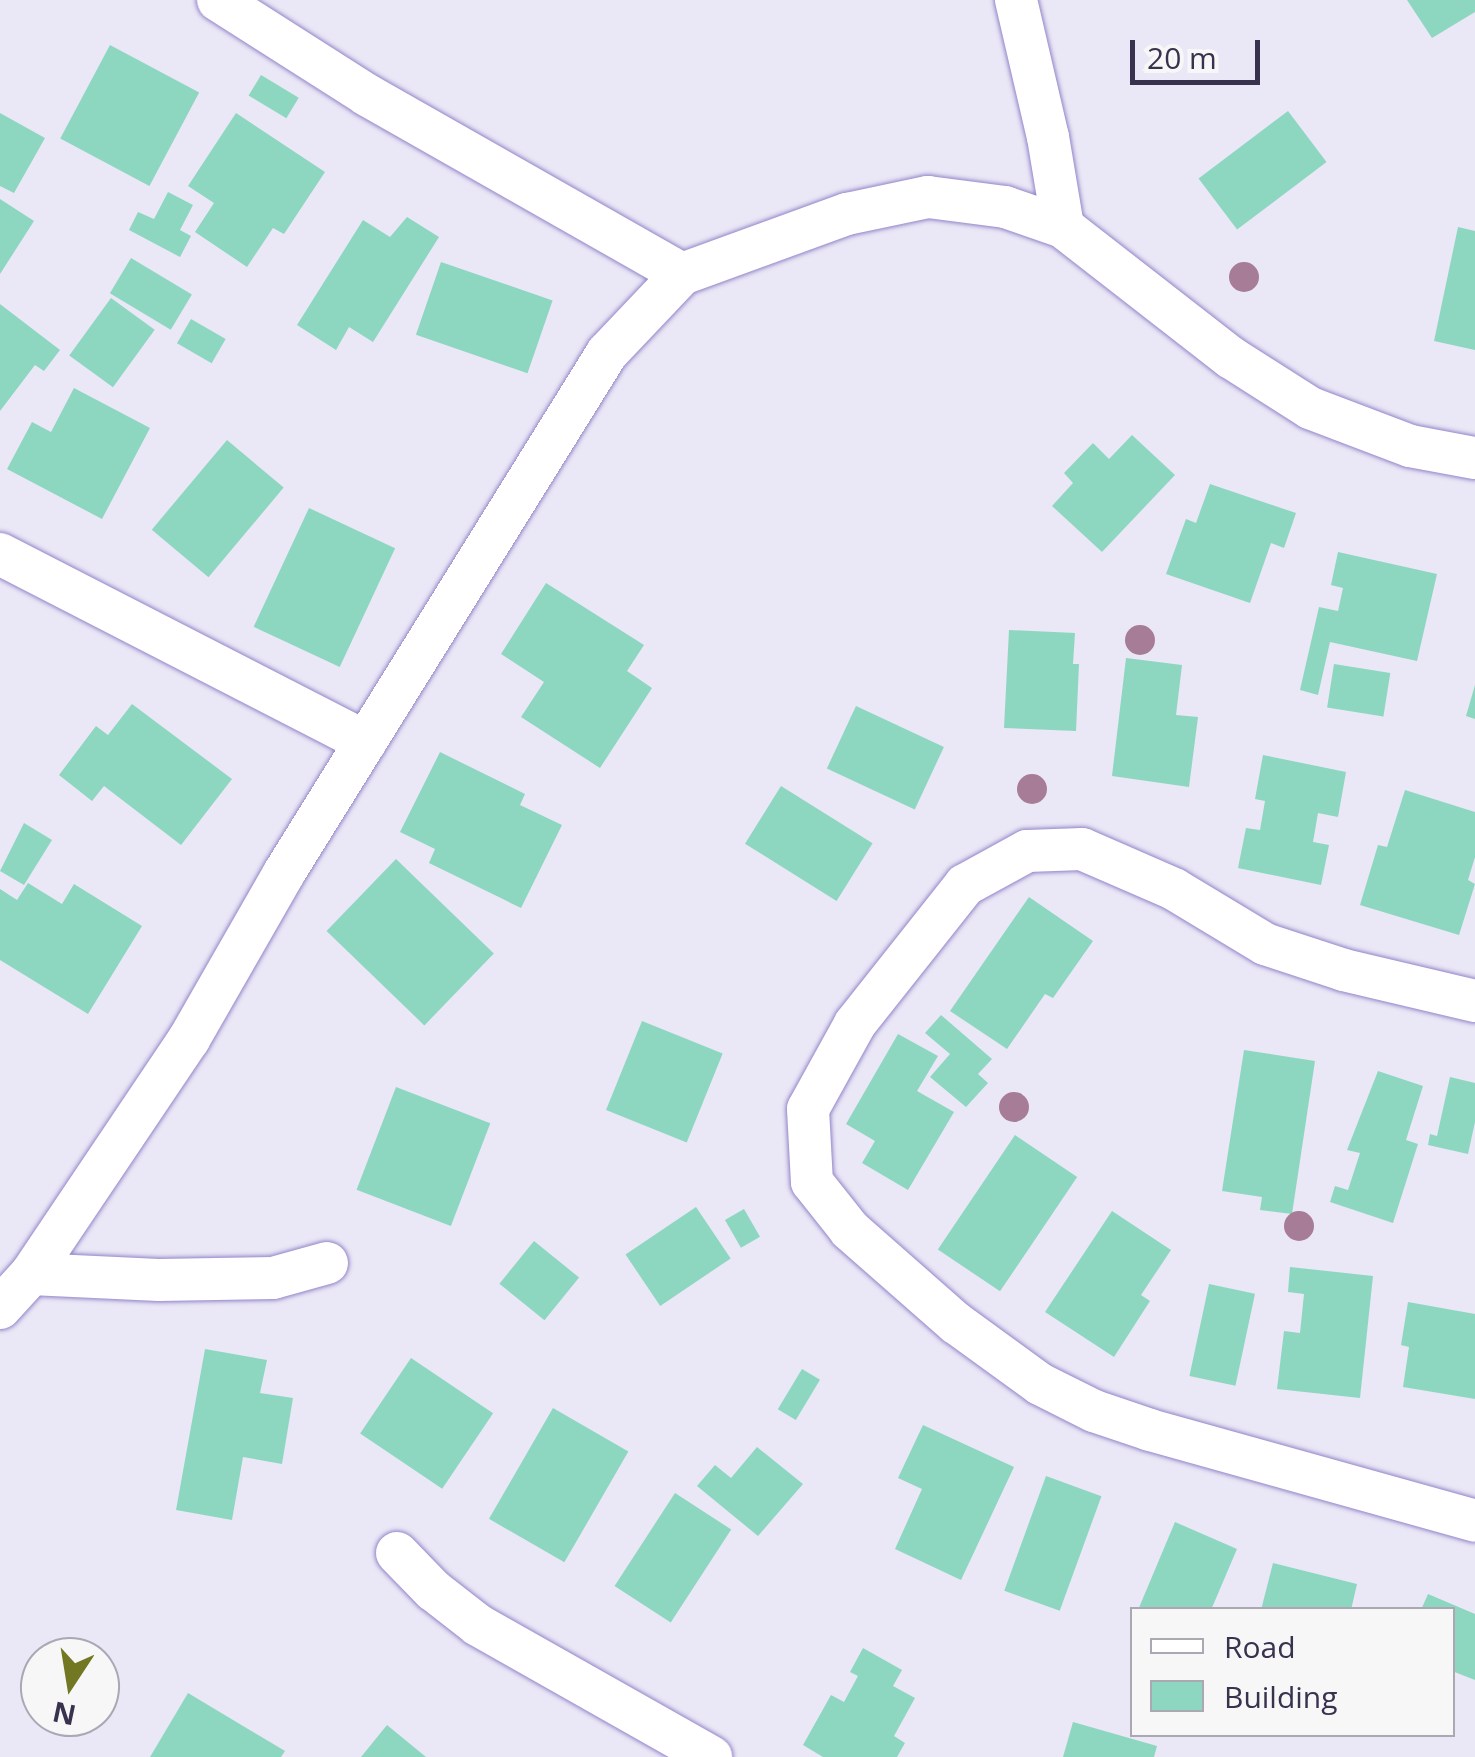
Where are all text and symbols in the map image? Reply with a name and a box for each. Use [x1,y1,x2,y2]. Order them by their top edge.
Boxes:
scale bar [1135,20,1265,82]
text: 20 m [1147,37,1217,78]
legend [1130,1607,1455,1737]
text: Road [1224,1626,1296,1667]
north arrow [20,1637,120,1737]
text: Building [1224,1676,1338,1717]
text: N [49,1693,79,1735]

